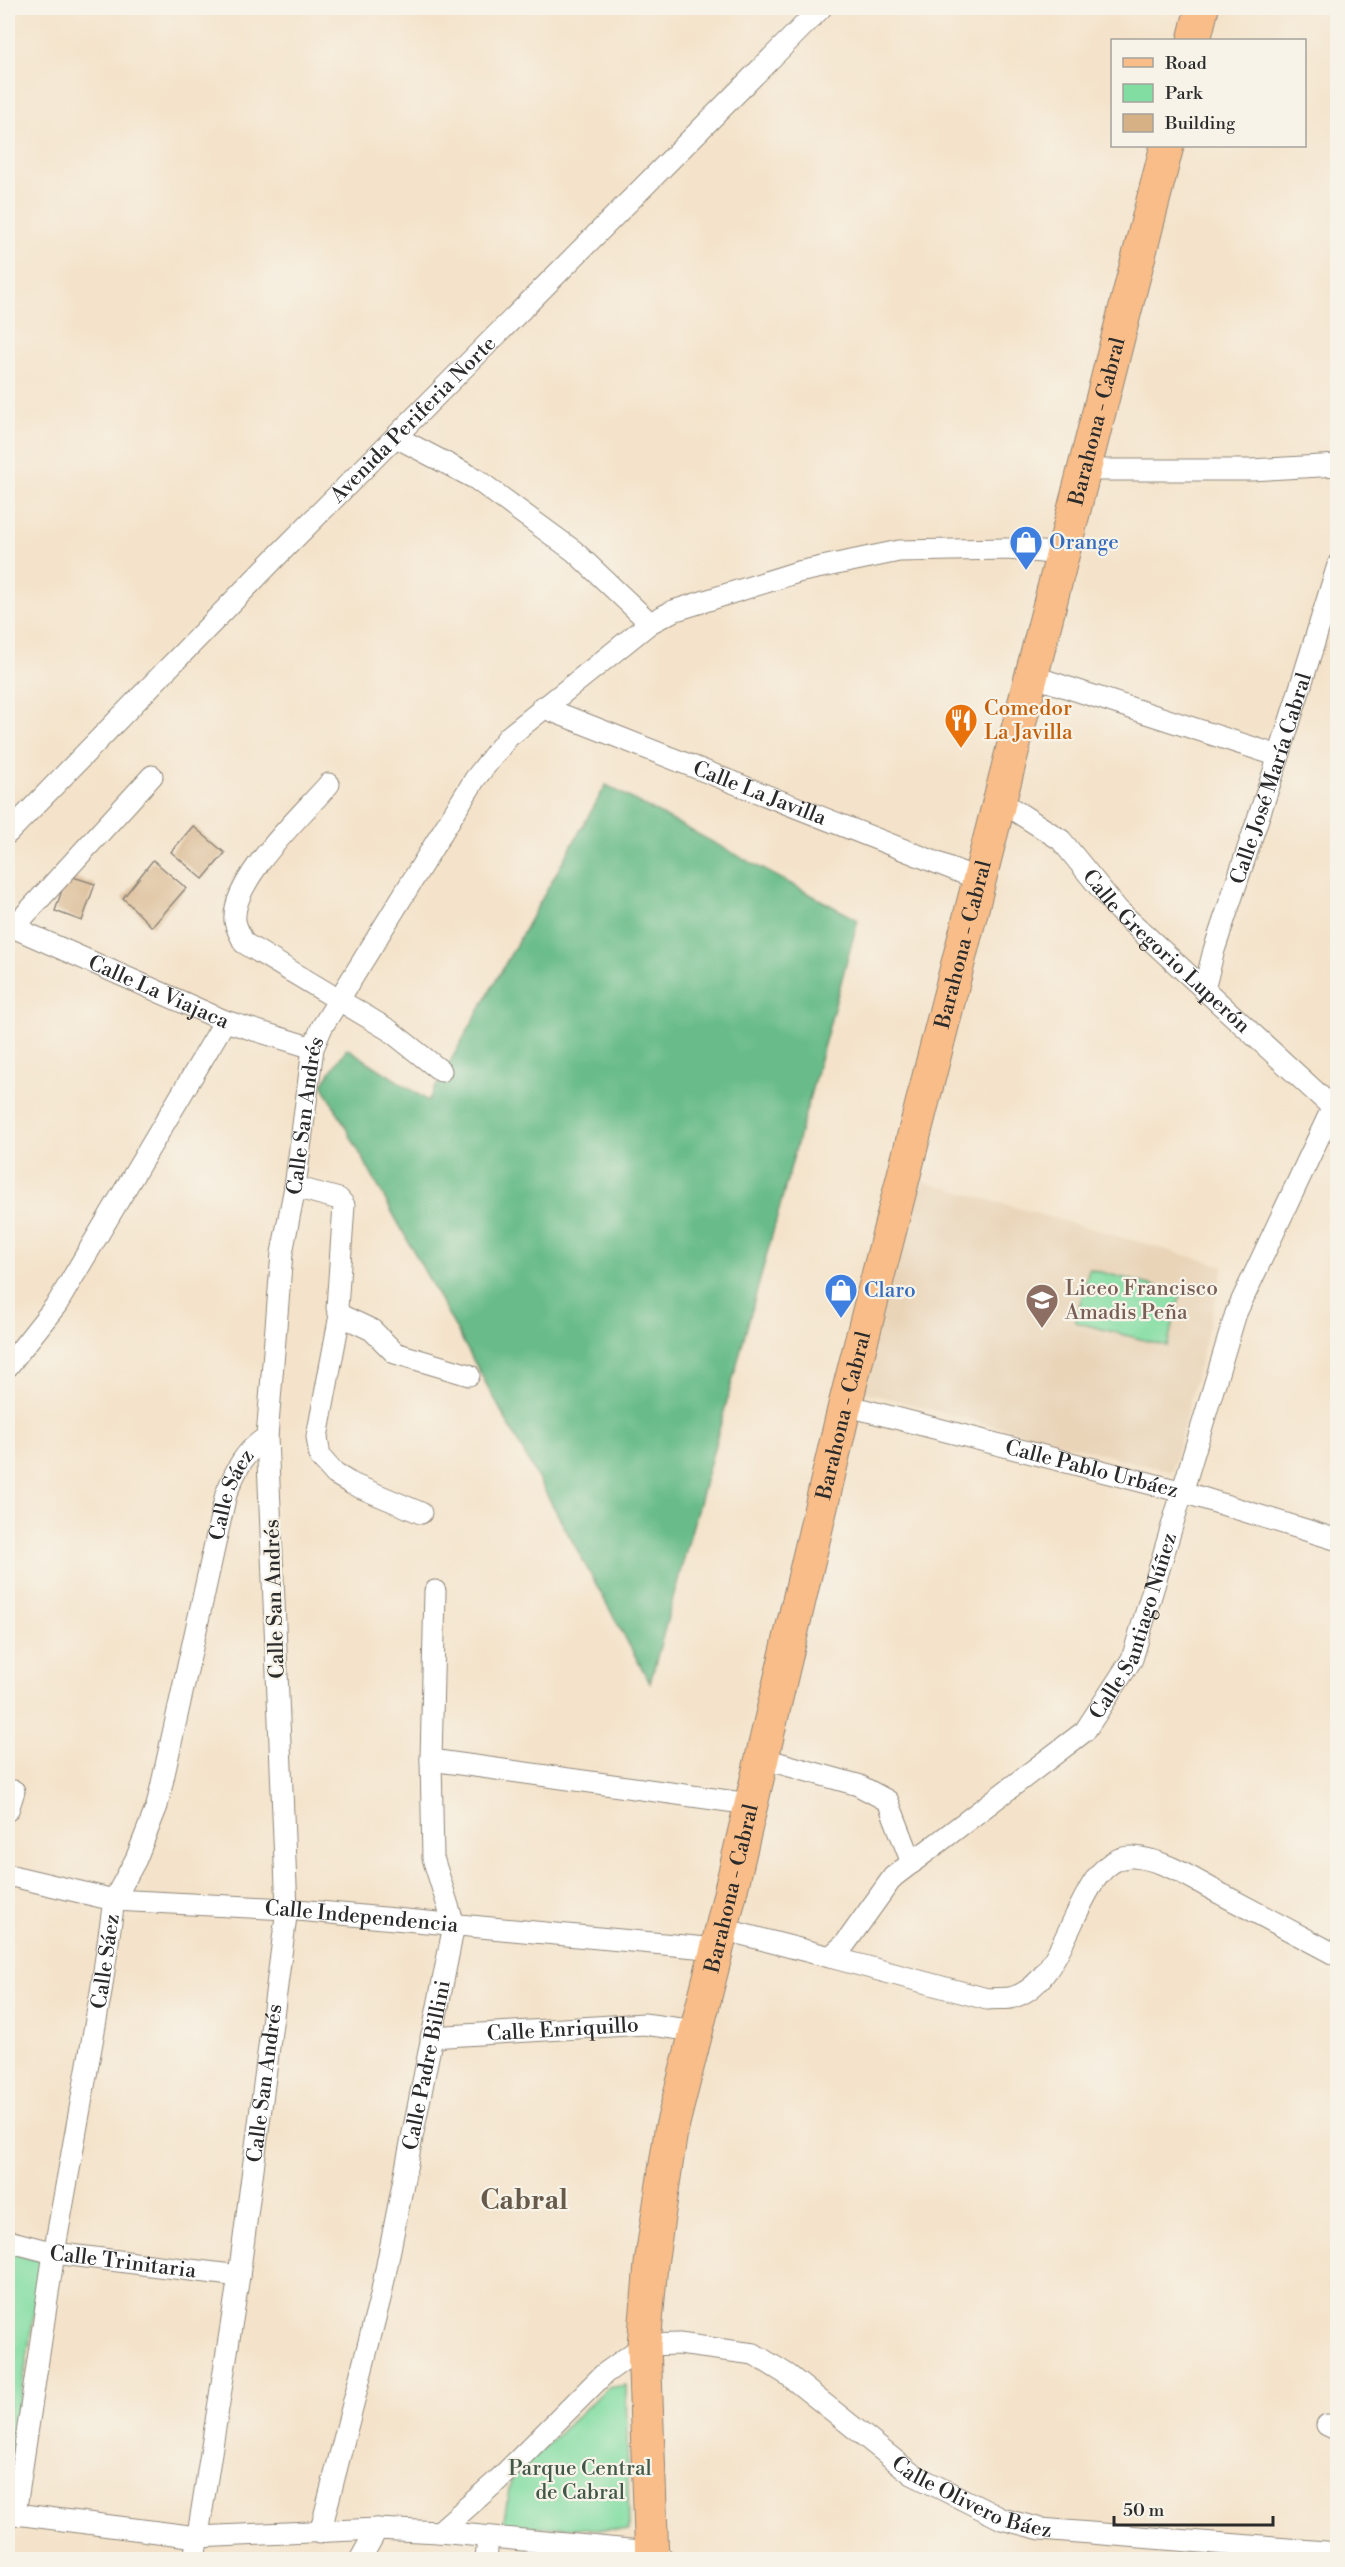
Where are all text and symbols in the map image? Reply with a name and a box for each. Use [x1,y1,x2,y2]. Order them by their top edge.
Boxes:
legend [1111,39,1306,147]
text: Road [1165,52,1208,75]
text: Park [1165,82,1204,105]
text: Building [1164,112,1236,135]
street label: Avenida Periferia Norte [325,331,502,509]
street label: Barahona - Cabral [1063,335,1132,509]
shop icon: Orange [1008,524,1044,571]
place label: Orange [1049,530,1119,556]
street label: Calle José María Cabral [1225,670,1318,888]
place label: Comedor La Javilla [984,696,1073,746]
restaurant icon: Comedor La Javilla [943,702,979,749]
street label: Calle La Javilla [689,756,830,832]
street label: Barahona - Cabral [930,858,998,1032]
street label: Calle Gregorio Luperón [1076,864,1256,1040]
street label: Calle La Viajaca [84,950,233,1035]
street label: Calle San Andrés [282,1033,330,1197]
shop icon: Claro [823,1272,859,1319]
place label: Liceo Francisco Amadis Peña [1064,1276,1218,1326]
place label: Claro [864,1278,916,1304]
school or university icon: Liceo Francisco Amadis Peña [1024,1282,1060,1329]
street label: Barahona - Cabral [811,1329,877,1503]
street label: Calle Pablo Urbáez [1002,1435,1181,1504]
street label: Calle Sáez [204,1444,260,1543]
street label: Calle San Andrés [259,1519,291,1679]
street label: Calle Santiago Núñez [1084,1530,1183,1725]
street label: Barahona - Cabral [699,1802,765,1977]
street label: Calle Independencia [264,1896,460,1939]
street label: Calle Sáez [86,1912,126,2011]
street label: Calle Padre Billini [398,1978,457,2153]
street label: Calle San Andrés [242,2002,288,2164]
street label: Calle Enriquillo [486,2012,640,2048]
district label: Cabral [480,2184,568,2218]
street label: Calle Trinitaria [48,2241,198,2285]
street label: Calle Olivero Báez [886,2451,1053,2544]
park label: Parque Central de Cabral [508,2456,652,2506]
scale bar [1114,2489,1273,2527]
text: 50 m [1123,2499,1165,2522]

